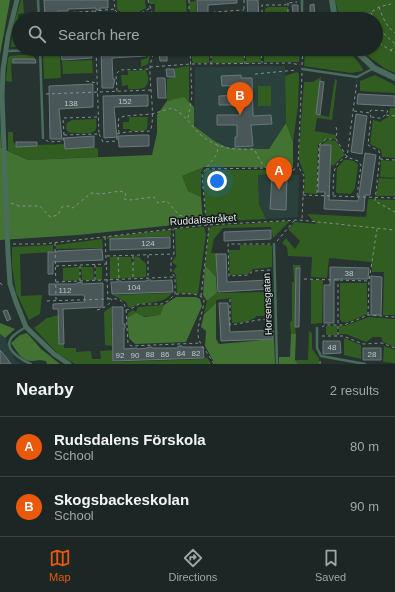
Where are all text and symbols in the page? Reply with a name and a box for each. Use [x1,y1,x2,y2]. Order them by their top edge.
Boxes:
search box [12,12,383,56]
icon: search [26,23,48,45]
text: Search here [58,26,140,43]
pin: B [227,82,253,115]
house number: 152 [118,97,132,106]
house number: 138 [64,99,78,108]
pin: A [266,157,292,190]
your location [207,171,227,191]
street label: Ruddalsstråket [169,212,237,227]
house number: 124 [141,239,155,248]
house number: 38 [345,269,354,278]
street label: Horsensgatan [261,273,274,335]
house number: 104 [127,283,141,292]
house number: 112 [59,286,72,295]
house number: 48 [328,343,337,352]
house number: 84 [177,349,186,358]
house number: 82 [192,349,201,358]
house number: 88 [146,350,155,359]
house number: 86 [161,350,170,359]
house number: 28 [368,350,377,359]
house number: 92 [116,351,125,360]
house number: 90 [131,351,140,360]
text: Nearby [16,380,74,399]
text: 2 results [330,383,379,398]
text: Rudsdalens Förskola [54,431,206,448]
text: A [24,439,34,454]
text: 80 m [350,439,379,454]
text: School [54,448,94,463]
text: Skogsbackeskolan [54,491,189,508]
text: B [24,499,34,514]
text: 90 m [350,499,379,514]
text: School [54,508,94,523]
tab: Map [49,547,71,583]
tab: Directions [168,547,217,583]
tab: Saved [315,547,346,583]

